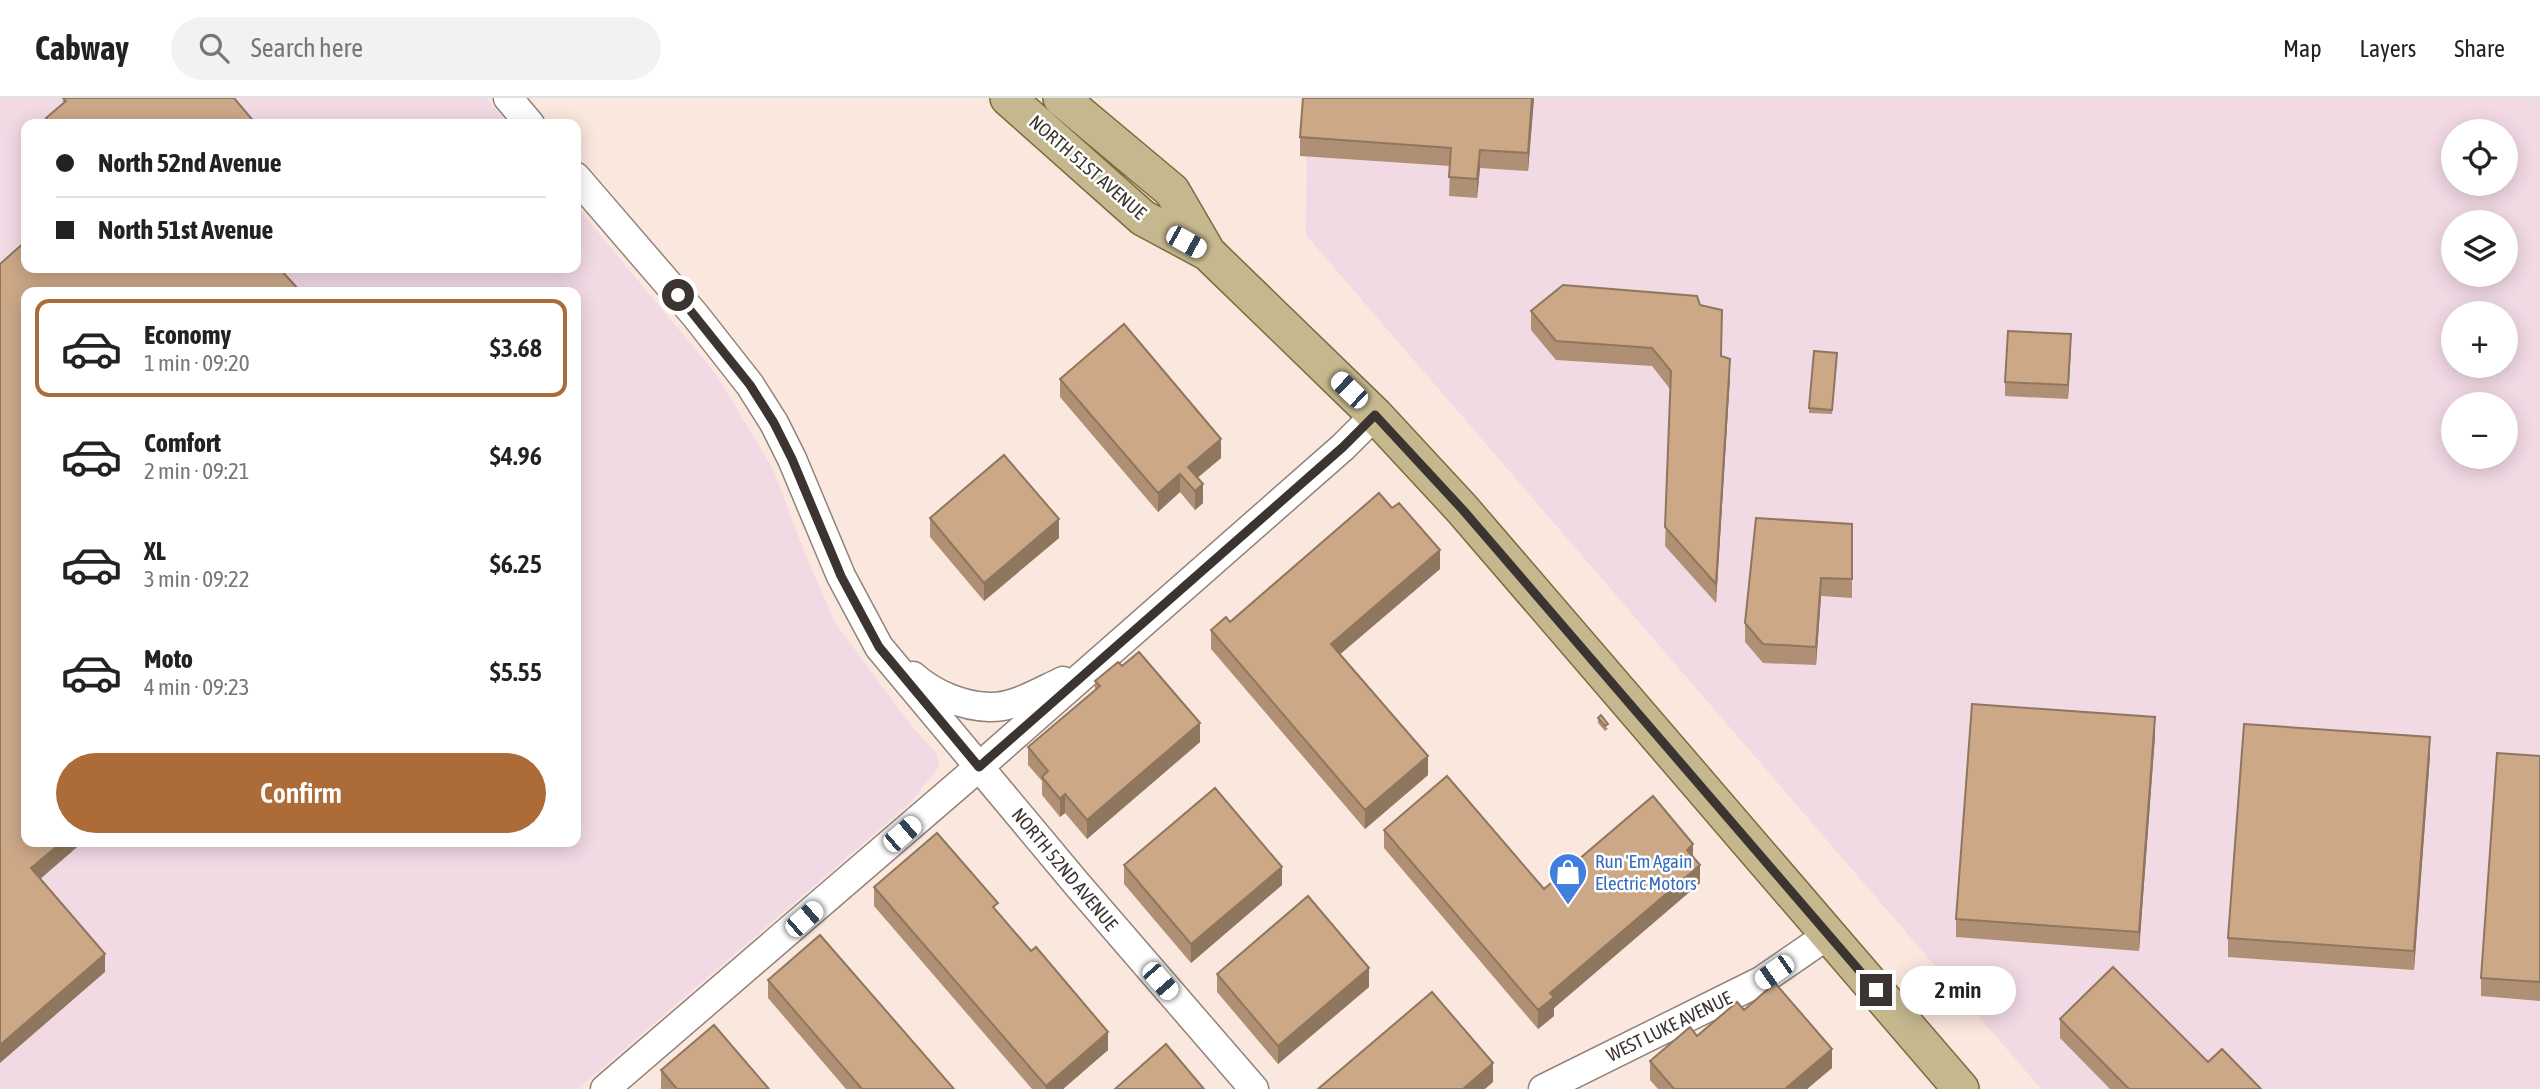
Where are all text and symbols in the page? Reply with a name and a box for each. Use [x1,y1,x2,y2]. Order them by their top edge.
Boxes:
search box [171,17,661,80]
text: Cabway [35,29,129,67]
icon: search [195,29,233,67]
text: Search here [251,33,363,63]
text: Map [2283,35,2322,62]
text: Layers [2360,35,2416,62]
text: Share [2454,35,2505,62]
street label: NORTH 51ST AVENUE [1025,110,1151,224]
map controls [2441,119,2518,469]
button: locate [2441,119,2518,196]
text: North 52nd Avenue [98,148,282,178]
button: layers [2441,210,2518,287]
text: North 51st Avenue [98,215,273,245]
car [1163,223,1210,261]
route start [662,279,694,311]
button: + [2441,301,2518,378]
icon: car [60,317,123,380]
text: Economy [144,320,231,350]
text: $3.68 [490,333,542,363]
text: 1 min · 09:20 [144,350,250,376]
car [1327,368,1372,412]
button: − [2441,392,2518,469]
icon: car [60,425,123,488]
text: Comfort [144,428,221,458]
text: $4.96 [490,441,542,471]
text: 2 min · 09:21 [144,458,250,484]
icon: car [60,533,123,596]
text: XL [144,536,166,566]
text: $6.25 [490,549,542,579]
text: 3 min · 09:22 [144,566,250,592]
icon: car [60,641,123,704]
text: Moto [144,644,193,674]
text: $5.55 [490,657,542,687]
text: 4 min · 09:23 [144,674,250,700]
button: Confirm [56,753,546,833]
street label: NORTH 52ND AVENUE [1007,803,1123,935]
car [880,812,925,856]
place label: Run 'Em Again Electric Motors [1595,850,1697,894]
shop icon: Run 'Em Again Electric Motors [1547,851,1589,906]
car [782,897,827,941]
car [1751,951,1798,993]
car [1139,958,1182,1004]
callout: 2 min [1900,966,2016,1015]
route end [1860,974,1892,1006]
text: 2 min [1935,977,1981,1003]
street label: WEST LUKE AVENUE [1603,986,1735,1066]

